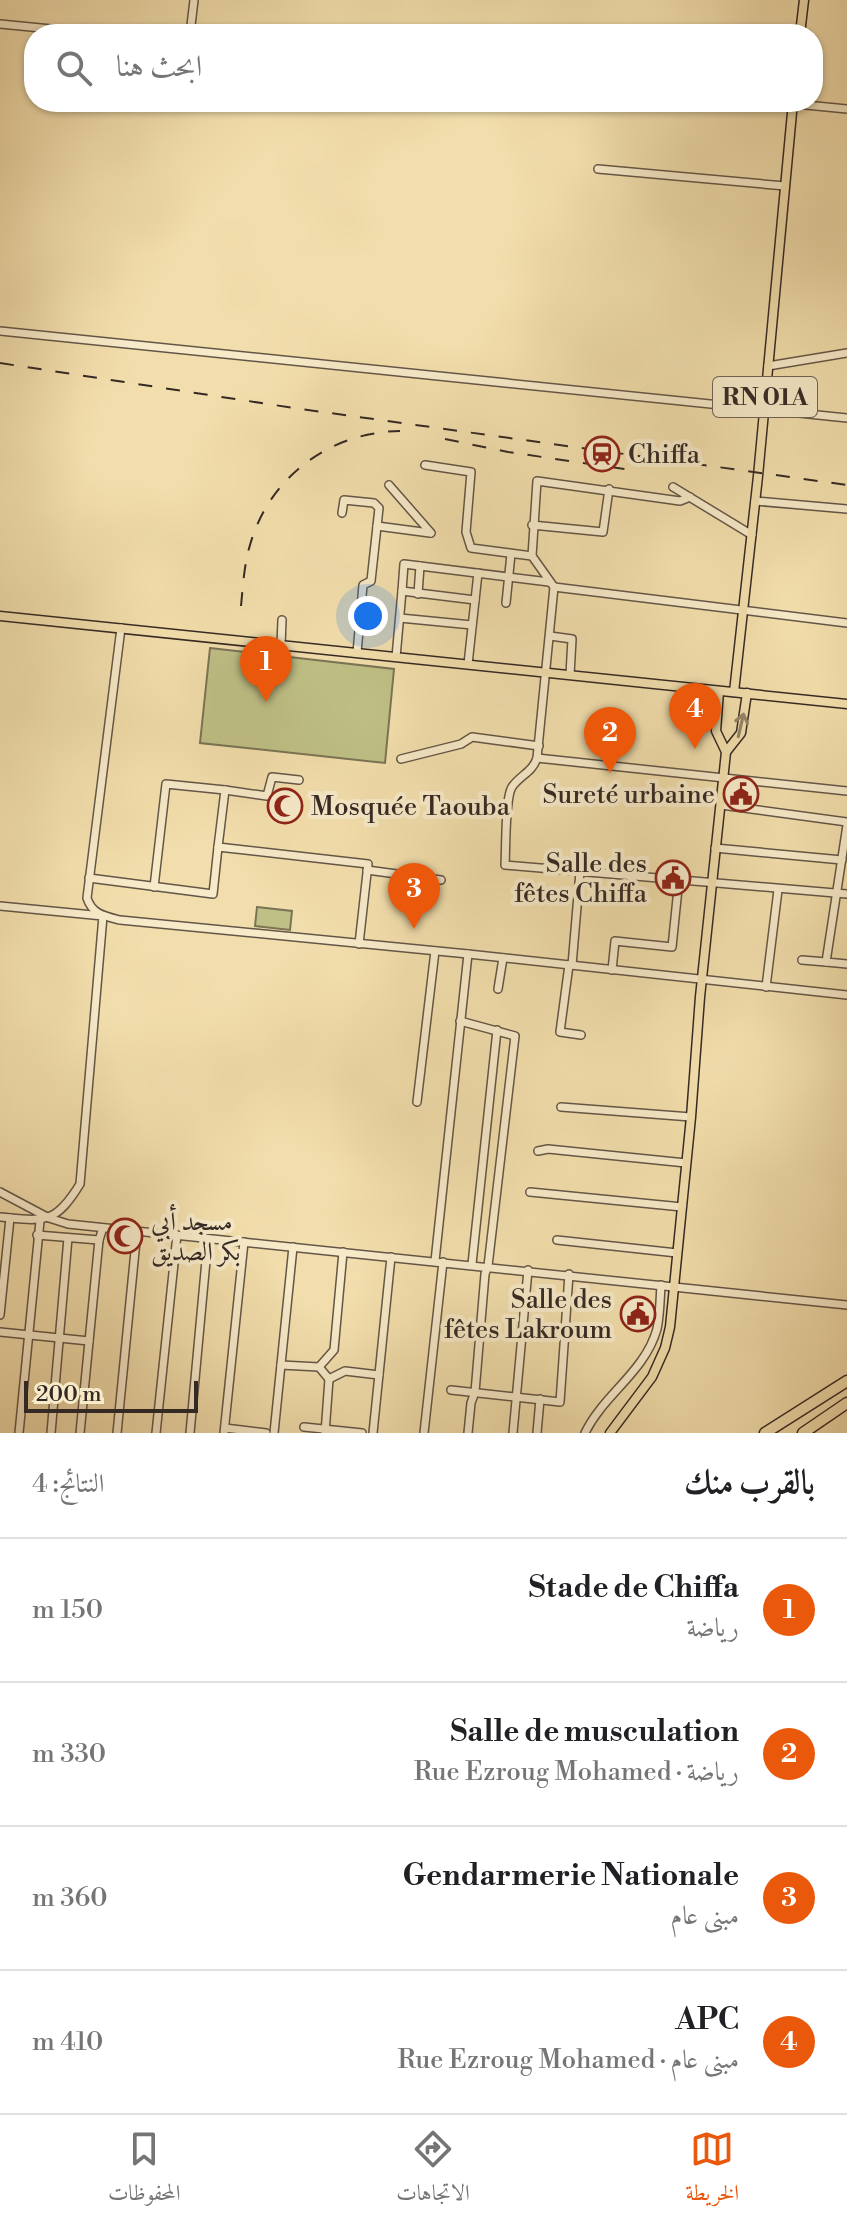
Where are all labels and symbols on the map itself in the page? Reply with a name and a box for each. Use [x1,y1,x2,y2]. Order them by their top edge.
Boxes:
road number: RN 01A [713,377,817,417]
station icon: Chiffa [583,435,621,473]
place label: Chiffa [628,439,701,471]
your location [348,596,388,636]
pin: 1 [240,636,292,702]
pin: 4 [669,683,721,749]
pin: 2 [584,707,636,773]
one-way arrow [734,712,749,738]
public building icon: Sureté urbaine [722,775,760,813]
place label: Sureté urbaine [543,779,715,811]
mosque icon: Mosquée Taouba [266,787,304,825]
place label: Mosquée Taouba [311,791,511,823]
place label: Salle des fêtes Chiffa [514,848,648,910]
public building icon: Salle des fêtes Chiffa [654,859,692,897]
pin: 3 [388,863,440,929]
place label: مسجد أبي بكر الصديق [151,1204,240,1268]
mosque icon: مسجد أبي بكر الصديق [106,1217,144,1255]
place label: Salle des fêtes Lakroum [444,1284,612,1346]
public building icon: Salle des fêtes Lakroum [619,1295,657,1333]
scale bar [24,1377,198,1413]

